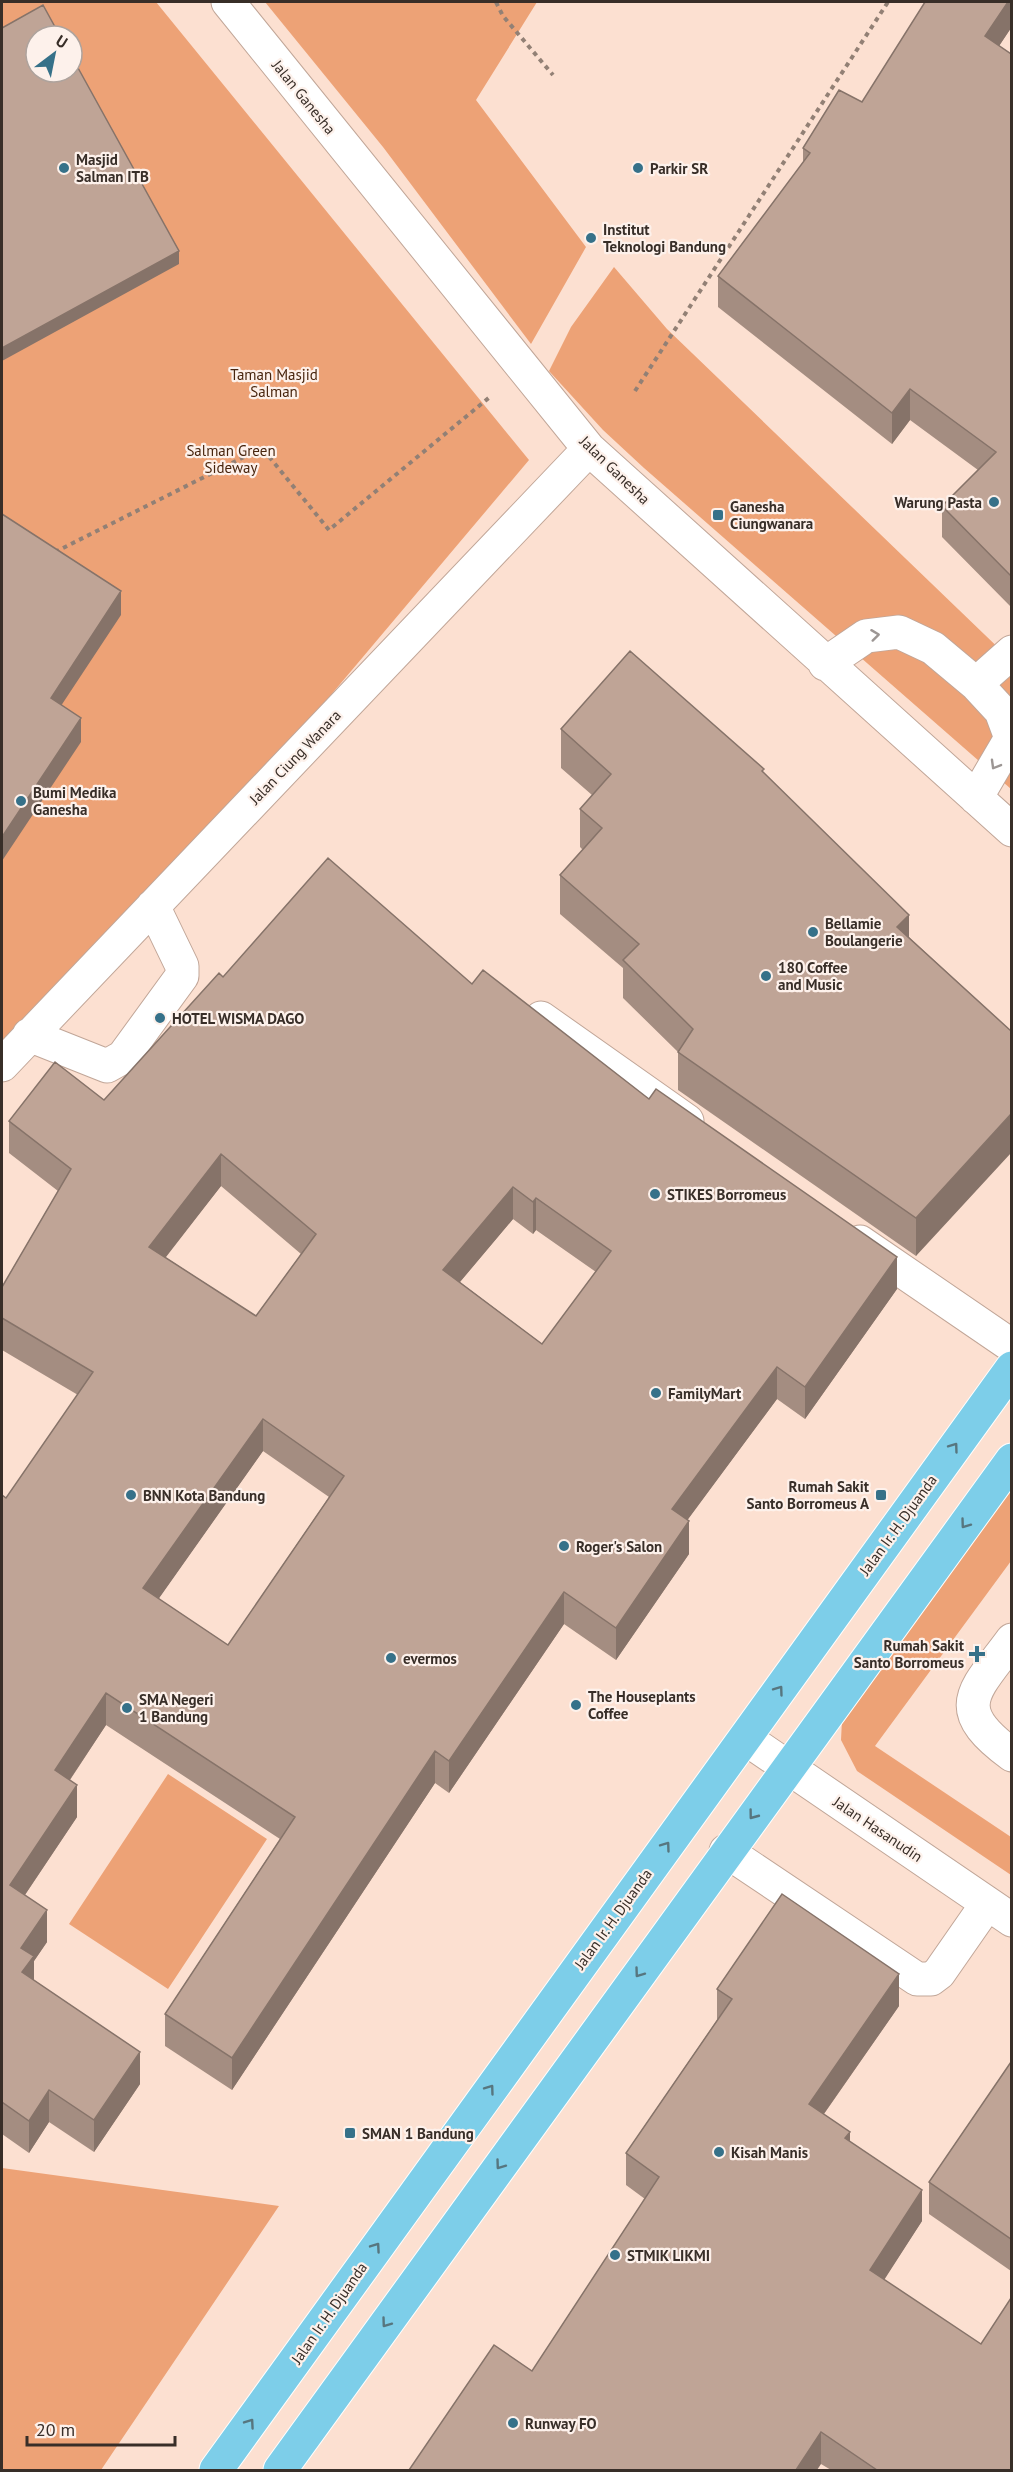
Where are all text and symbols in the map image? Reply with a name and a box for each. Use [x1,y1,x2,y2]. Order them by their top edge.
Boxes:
north arrow [24,24,84,84]
text: U [52,30,72,52]
street label: Jalan Ganesha [268,55,340,138]
place label: Masjid Salman ITB [76,150,149,186]
place label: Parkir SR [650,159,708,178]
marker: Masjid Salman ITB [57,161,71,175]
marker: Parkir SR [631,161,645,175]
place label: Institut Teknologi Bandung [603,220,726,256]
marker: Institut Teknologi Bandung [584,231,598,245]
park label: Taman Masjid Salman [230,365,318,401]
street label: Jalan Ganesha [575,431,654,508]
park label: Salman Green Sideway [186,441,276,477]
place label: Warung Pasta [894,493,982,512]
marker: Warung Pasta [987,495,1001,509]
place label: Ganesha Ciungwanara [730,497,813,533]
marker: Ganesha Ciungwanara [711,508,725,522]
one-way arrow [870,629,880,642]
street label: Jalan Ciung Wanara [244,706,345,809]
one-way arrow [991,759,1002,770]
place label: Bumi Medika Ganesha [33,783,116,819]
marker: Bumi Medika Ganesha [14,794,28,808]
place label: Bellamie Boulangerie [825,914,903,950]
marker: Bellamie Boulangerie [806,925,820,939]
place label: 180 Coffee and Music [778,958,848,994]
marker: 180 Coffee and Music [759,969,773,983]
place label: HOTEL WISMA DAGO [172,1009,304,1028]
marker: HOTEL WISMA DAGO [153,1011,167,1025]
place label: STIKES Borromeus [667,1185,786,1204]
marker: STIKES Borromeus [648,1187,662,1201]
place label: FamilyMart [668,1384,742,1403]
marker: FamilyMart [649,1386,663,1400]
one-way arrow [947,1442,958,1453]
street label: Jalan Ir. H. Djuanda [855,1471,941,1580]
place label: Rumah Sakit Santo Borromeus A [747,1477,870,1513]
place label: BNN Kota Bandung [143,1486,265,1505]
marker: BNN Kota Bandung [124,1488,138,1502]
marker: Rumah Sakit Santo Borromeus A [874,1488,888,1502]
one-way arrow [961,1518,972,1529]
place label: Roger's Salon [576,1537,662,1556]
marker: Roger's Salon [557,1539,571,1553]
place label: Rumah Sakit Santo Borromeus [854,1636,965,1672]
marker: Rumah Sakit Santo Borromeus [968,1645,986,1663]
place label: evermos [403,1649,457,1668]
marker: evermos [384,1651,398,1665]
one-way arrow [772,1686,783,1697]
place label: The Houseplants Coffee [588,1687,696,1723]
place label: SMA Negeri 1 Bandung [139,1690,214,1726]
marker: The Houseplants Coffee [569,1698,583,1712]
marker: SMA Negeri 1 Bandung [120,1701,134,1715]
street label: Jalan Hasanudin [829,1792,926,1866]
one-way arrow [750,1808,761,1819]
one-way arrow [659,1842,670,1853]
street label: Jalan Ir. H. Djuanda [570,1865,656,1974]
one-way arrow [635,1966,646,1977]
one-way arrow [483,2084,494,2095]
place label: SMAN 1 Bandung [362,2124,474,2143]
marker: SMAN 1 Bandung [343,2126,357,2140]
place label: Kisah Manis [731,2143,808,2162]
marker: Kisah Manis [712,2145,726,2159]
one-way arrow [496,2158,507,2169]
one-way arrow [369,2242,380,2253]
place label: STMIK LIKMI [627,2246,710,2265]
marker: STMIK LIKMI [608,2248,622,2262]
street label: Jalan Ir. H. Djuanda [286,2259,371,2368]
one-way arrow [382,2317,393,2328]
scale bar [27,2409,176,2447]
place label: Runway FO [525,2414,597,2433]
marker: Runway FO [506,2416,520,2430]
text: 20 m [36,2418,75,2441]
one-way arrow [243,2418,254,2429]

